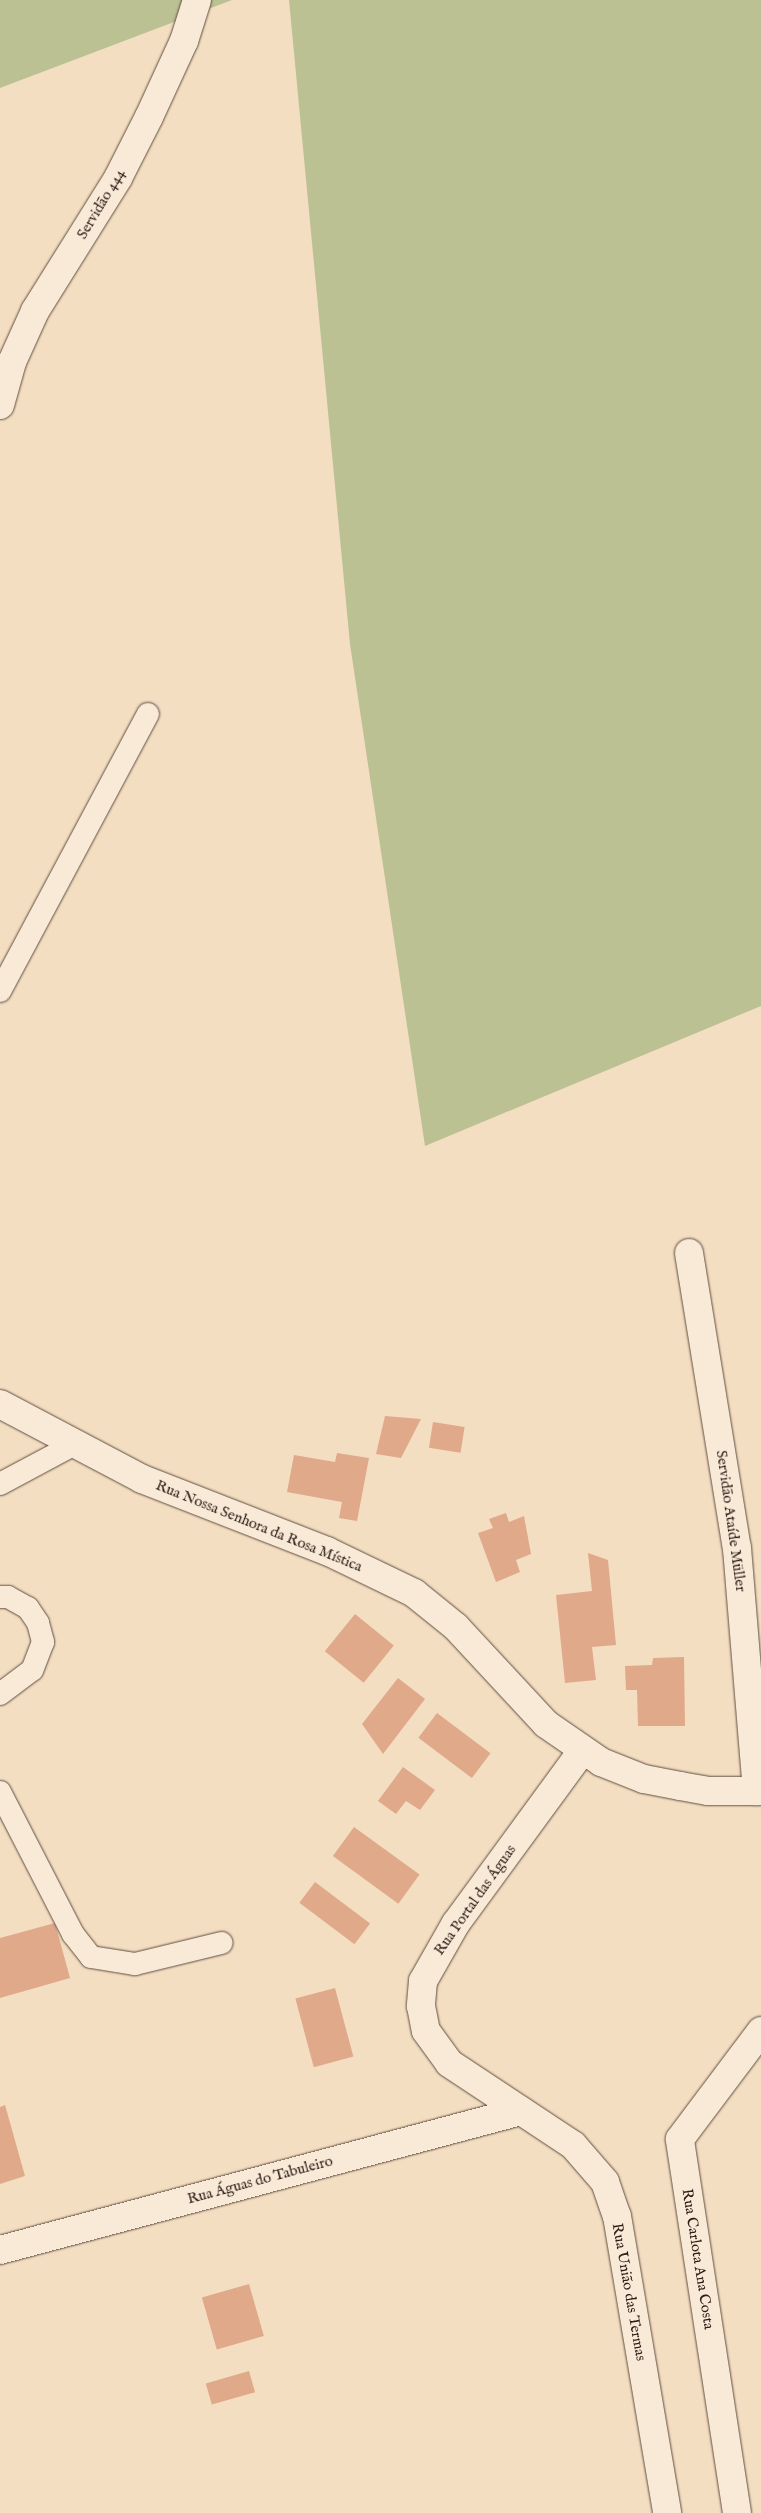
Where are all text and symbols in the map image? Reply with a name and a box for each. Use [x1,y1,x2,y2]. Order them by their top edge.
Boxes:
street label: Servidão 444 [73,166,129,242]
street label: Servidão Ataíde Müller [712,1449,750,1593]
street label: Rua Nossa Senhora da Rosa Mística [153,1476,365,1576]
street label: Rua Portal das Águas [430,1841,520,1959]
street label: Rua Águas do Tabuleiro [185,2152,335,2208]
street label: Rua Carlota Ana Costa [678,2187,718,2331]
street label: Rua União das Termas [608,2222,650,2362]

